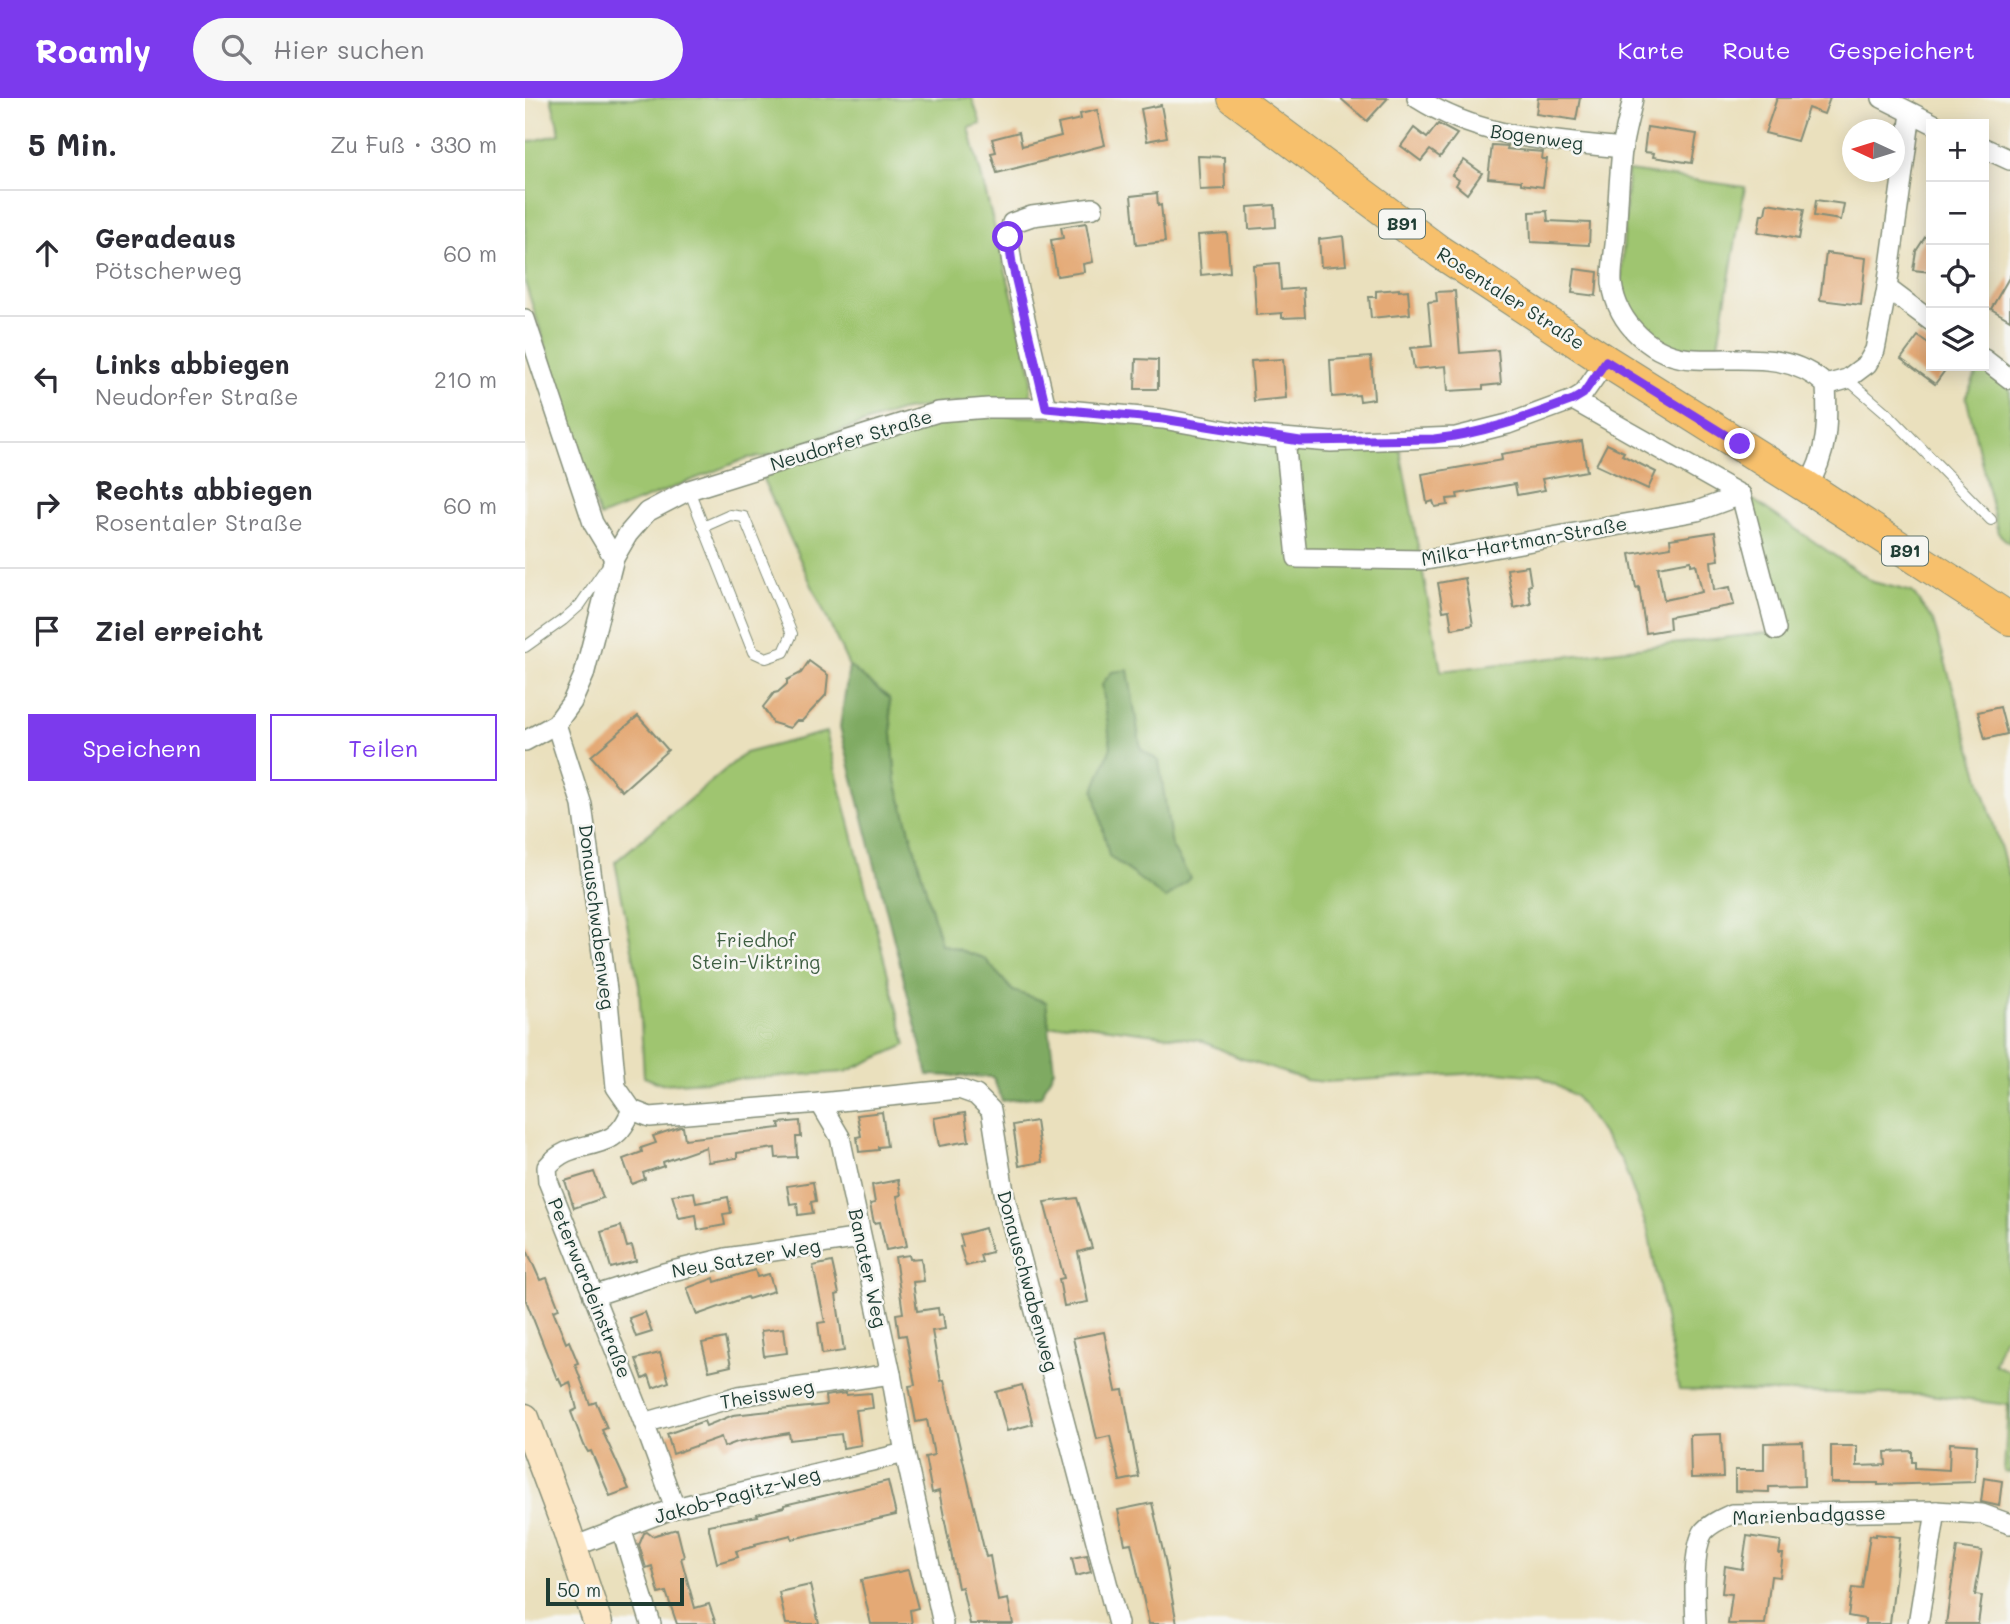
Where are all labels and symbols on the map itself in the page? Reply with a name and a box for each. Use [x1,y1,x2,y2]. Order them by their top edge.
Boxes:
street label: Bogenweg [1489,118,1585,155]
north arrow [1842,119,1905,182]
road number: B91 [1379,210,1425,238]
route start [992,221,1023,252]
street label: Rosentaler Straße [1433,240,1590,355]
street label: Neudorfer Straße [767,403,935,476]
route end [1724,428,1755,459]
street label: Milka-Hartman-Straße [1419,510,1629,571]
road number: B91 [1882,536,1928,565]
street label: Donauschwabenweg [574,823,621,1011]
park label: Friedhof Stein-Viktring [692,927,820,974]
street label: Donauschwabenweg [992,1187,1065,1374]
street label: Peterwardeinstraße [543,1194,638,1382]
street label: Banater Weg [844,1206,893,1330]
street label: Neu Satzer Weg [670,1232,822,1283]
street label: Theissweg [718,1373,816,1414]
street label: Jakob-Pagitz-Weg [651,1460,822,1529]
street label: Marienbadgasse [1732,1499,1886,1530]
scale bar [546,1575,684,1607]

